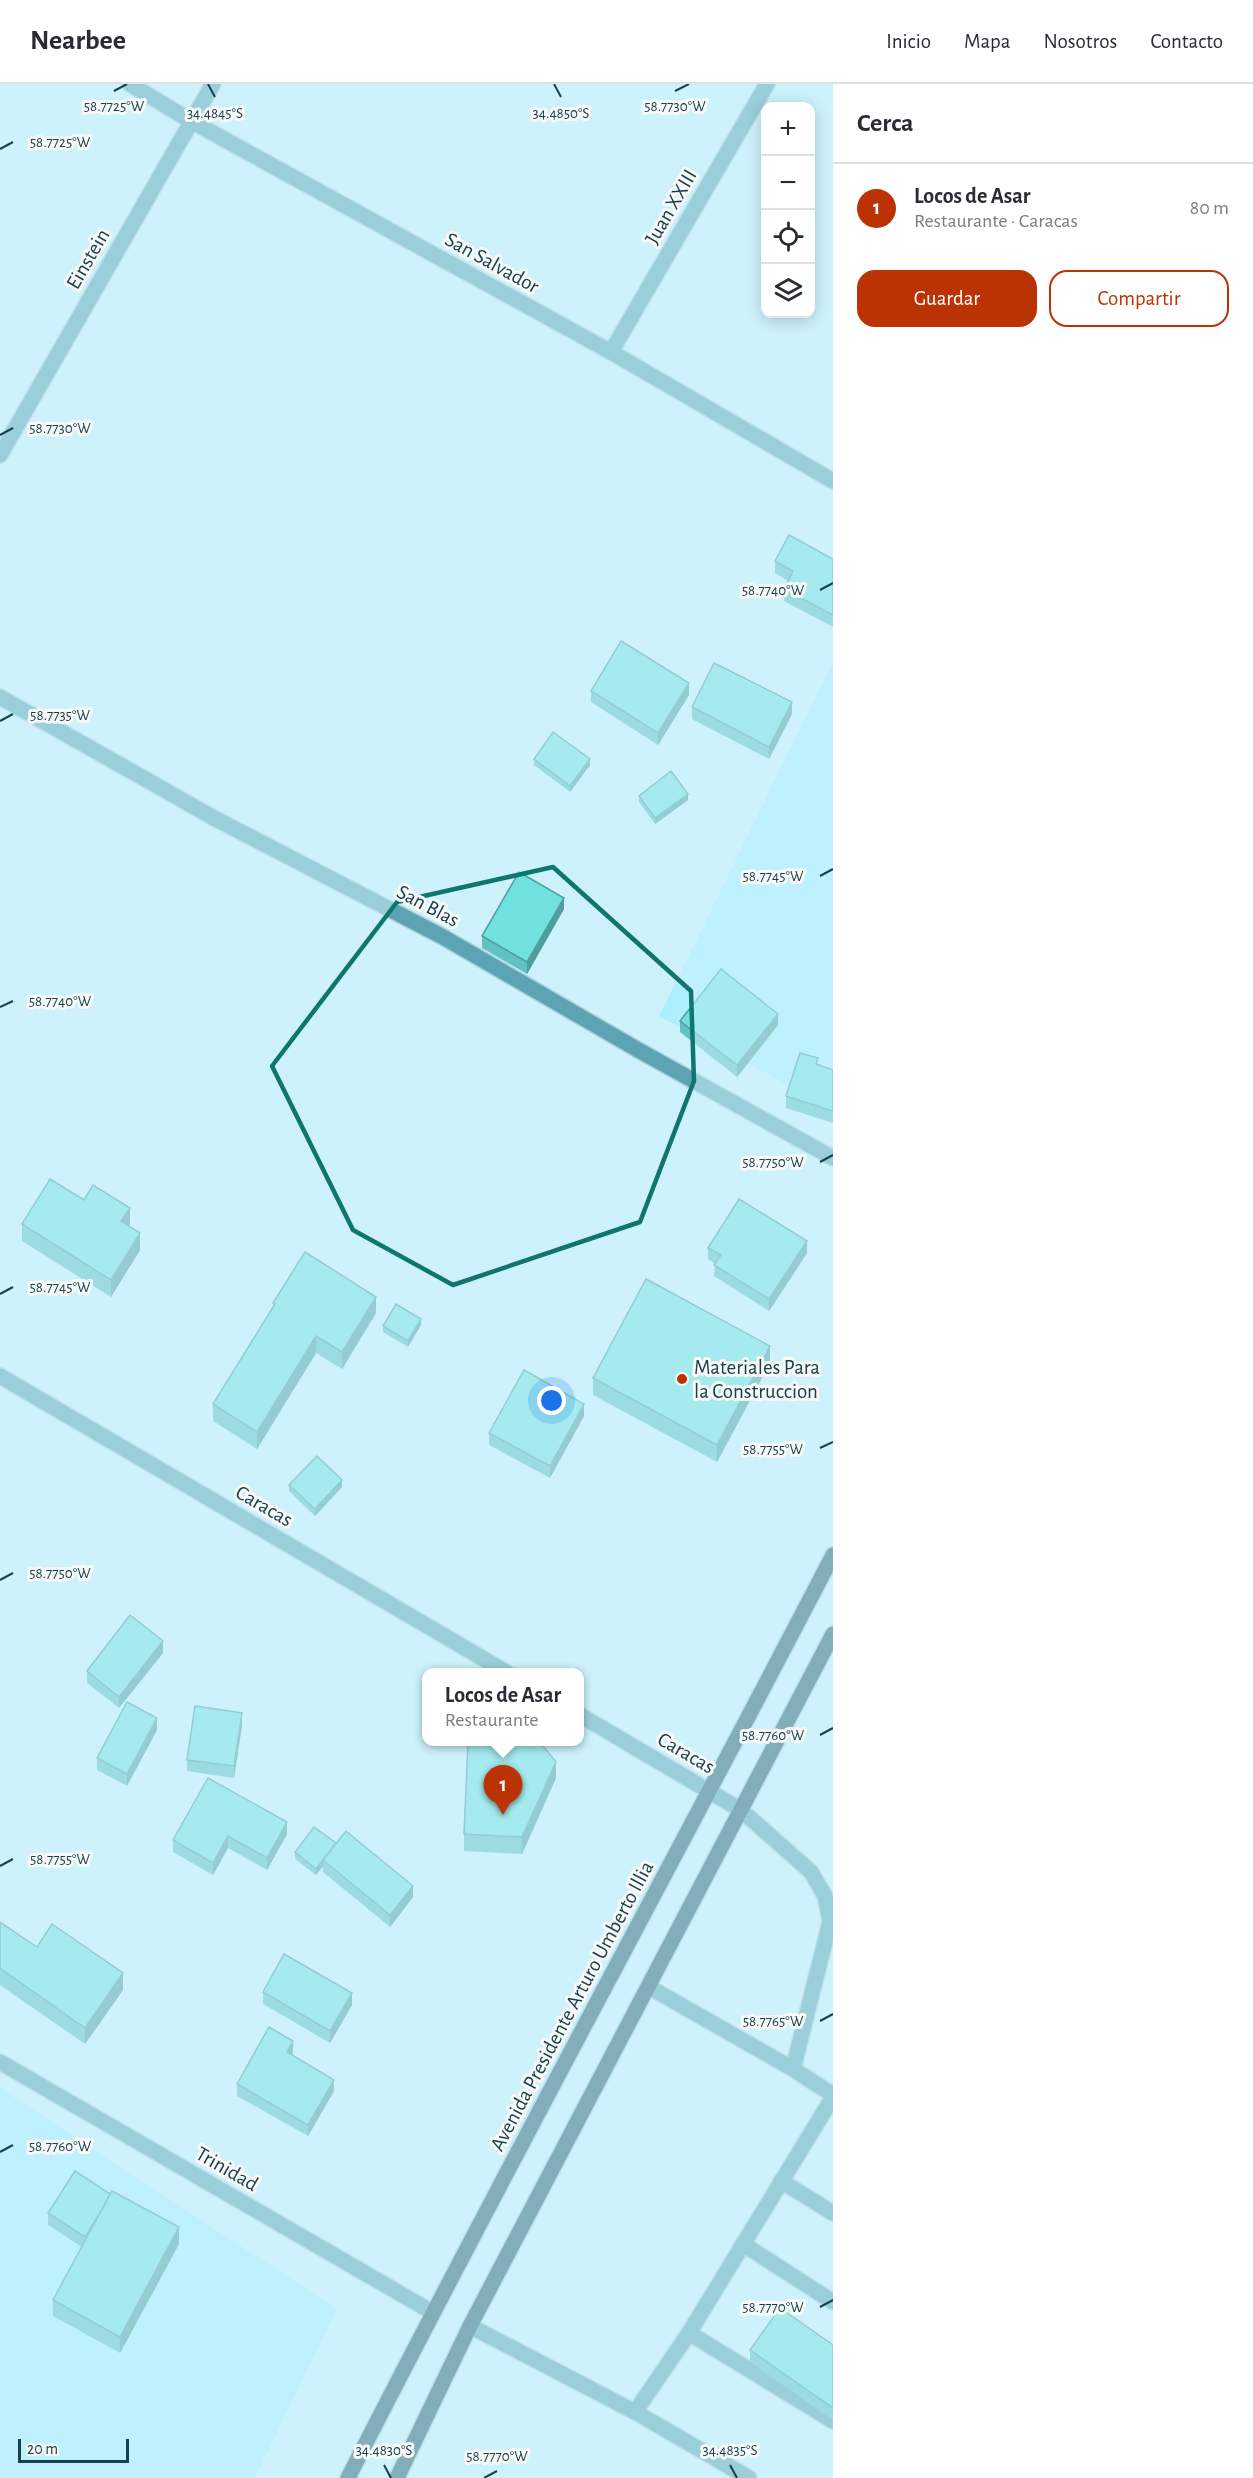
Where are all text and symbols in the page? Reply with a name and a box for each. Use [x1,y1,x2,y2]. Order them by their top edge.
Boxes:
text: Nearbee [30,27,126,55]
text: Inicio [886,31,931,52]
text: Mapa [964,31,1011,52]
text: Nosotros [1044,31,1117,52]
text: Contacto [1150,31,1223,52]
text: 58.7725°W [84,99,145,114]
text: 58.7730°W [644,99,706,114]
map controls [761,102,815,318]
button: + [761,102,815,156]
text: 34.4845°S [187,106,243,121]
text: 34.4850°S [533,106,589,121]
text: Cerca [857,110,914,136]
text: 58.7725°W [30,135,91,150]
button: − [761,156,815,210]
street label: Juan XXIII [641,166,701,248]
text: Locos de Asar [914,185,1030,207]
text: 1 [873,198,880,218]
text: 80 m [1190,198,1229,218]
button: locate [761,210,815,264]
text: Restaurante · Caracas [914,211,1078,231]
street label: Einstein [62,225,114,293]
street label: San Salvador [442,229,543,297]
button: layers [761,264,815,318]
button: Guardar [857,270,1037,327]
button: Compartir [1049,270,1229,327]
text: 58.7730°W [29,421,91,436]
text: 58.7740°W [742,583,805,598]
text: 58.7735°W [30,708,90,723]
text: 58.7745°W [743,869,804,884]
street label: San Blas [393,881,463,931]
text: 58.7740°W [29,994,92,1009]
text: 58.7750°W [742,1155,804,1170]
text: 58.7745°W [30,1280,91,1295]
place label: Materiales Para la Construccion [694,1357,820,1402]
marker: Materiales Para la Construccion [675,1372,689,1386]
your location [537,1386,566,1415]
text: 58.7755°W [743,1442,804,1457]
street label: Caracas [232,1481,296,1531]
text: 58.7750°W [29,1566,91,1581]
popup [422,1668,584,1746]
text: Locos de Asar [445,1684,561,1706]
text: Restaurante [445,1710,538,1730]
street label: Caracas [654,1728,718,1778]
text: 58.7760°W [742,1728,805,1743]
pin: 1 [484,1766,522,1815]
text: 58.7755°W [30,1852,91,1867]
street label: Avenida Presidente Arturo Umberto Illia [486,1857,658,2154]
text: 58.7765°W [743,2014,804,2029]
text: 58.7760°W [29,2139,92,2154]
street label: Trinidad [192,2143,262,2195]
text: 58.7770°W [742,2300,804,2315]
scale bar [18,2436,129,2464]
text: 20 m [27,2441,58,2457]
text: 34.4830°S [356,2443,412,2458]
text: 34.4835°S [702,2443,758,2458]
text: 58.7770°W [466,2449,528,2464]

